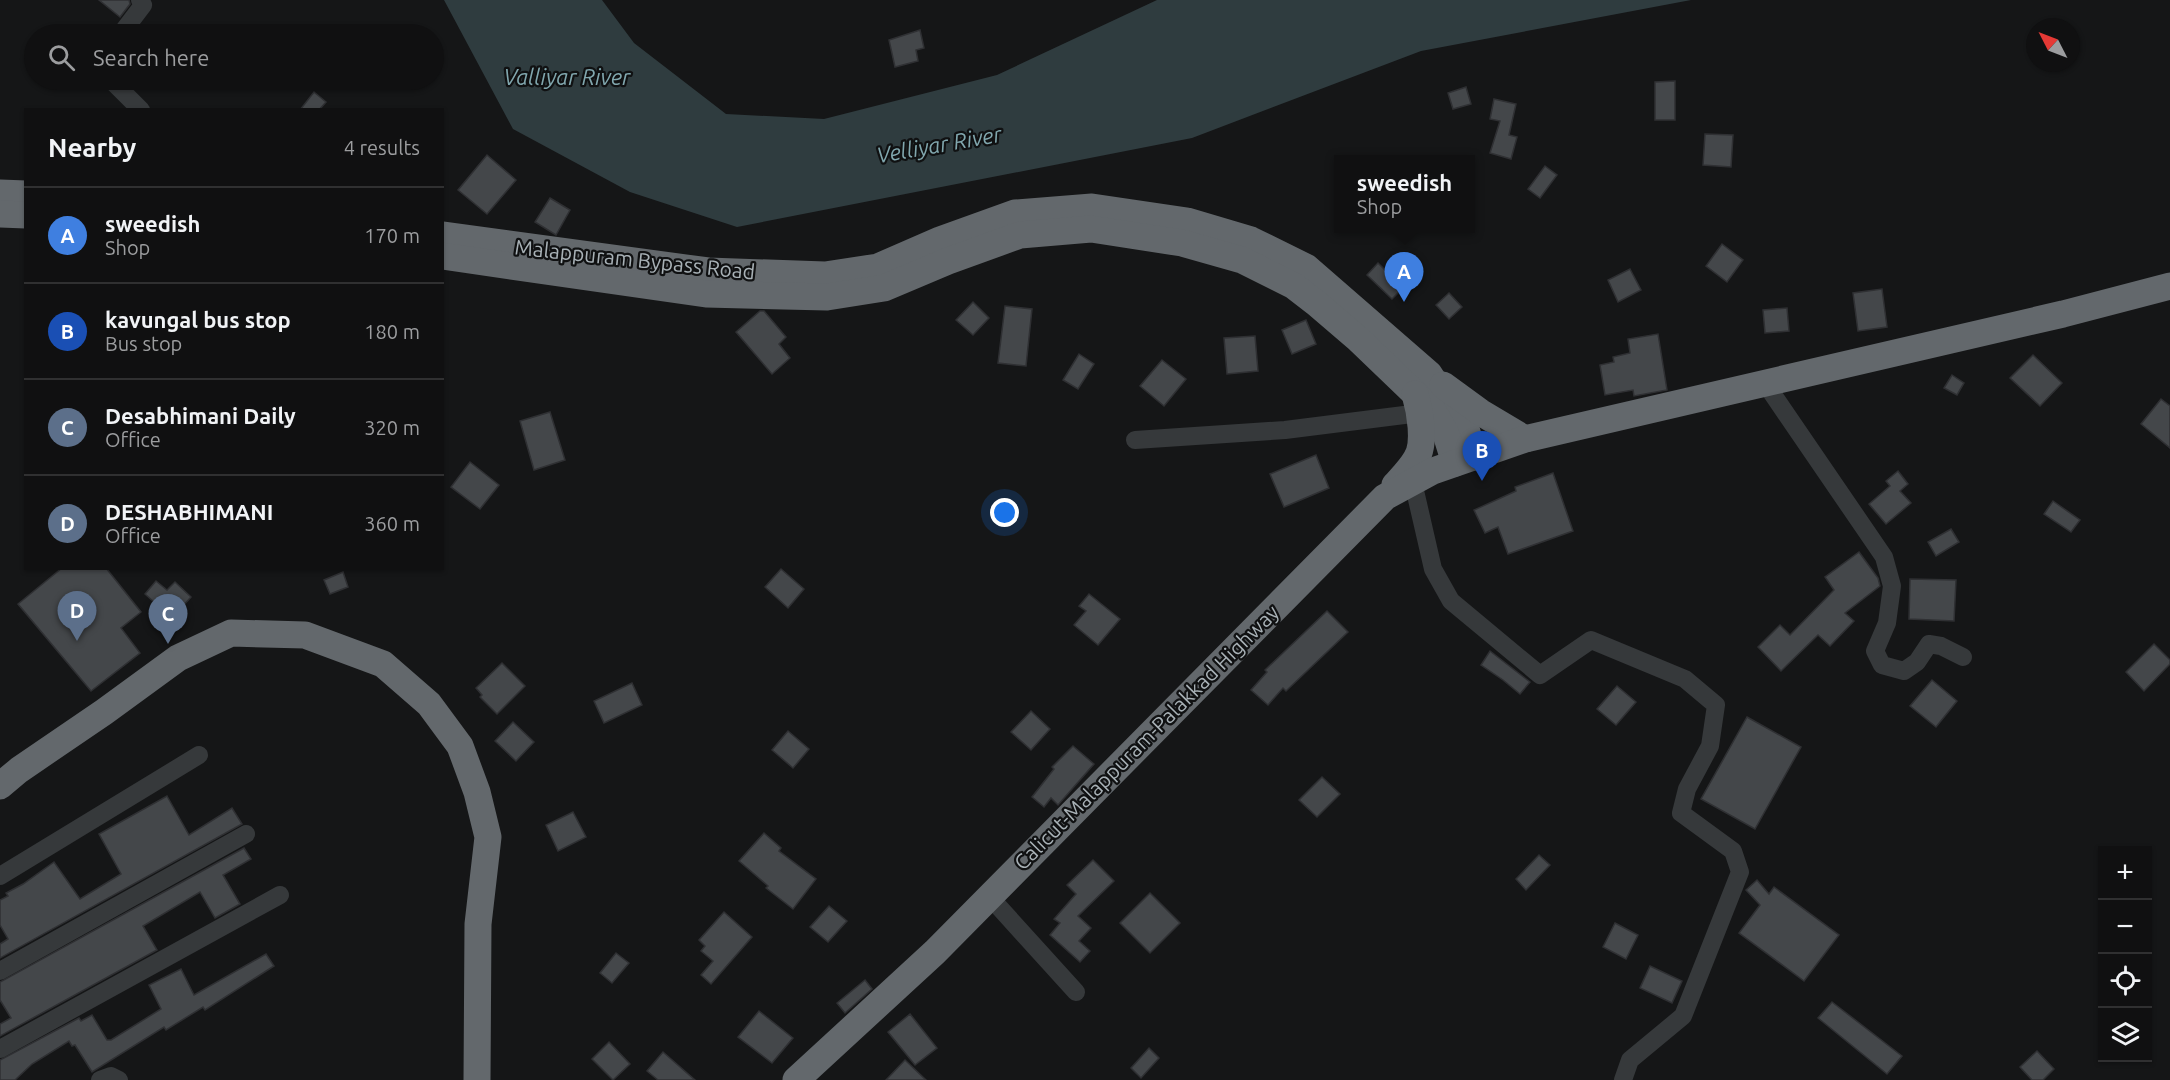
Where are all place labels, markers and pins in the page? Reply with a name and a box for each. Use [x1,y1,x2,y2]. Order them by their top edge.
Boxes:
pin: A [1384,252,1424,302]
pin: B [1462,432,1502,481]
pin: D [58,592,97,641]
pin: C [148,594,188,644]

